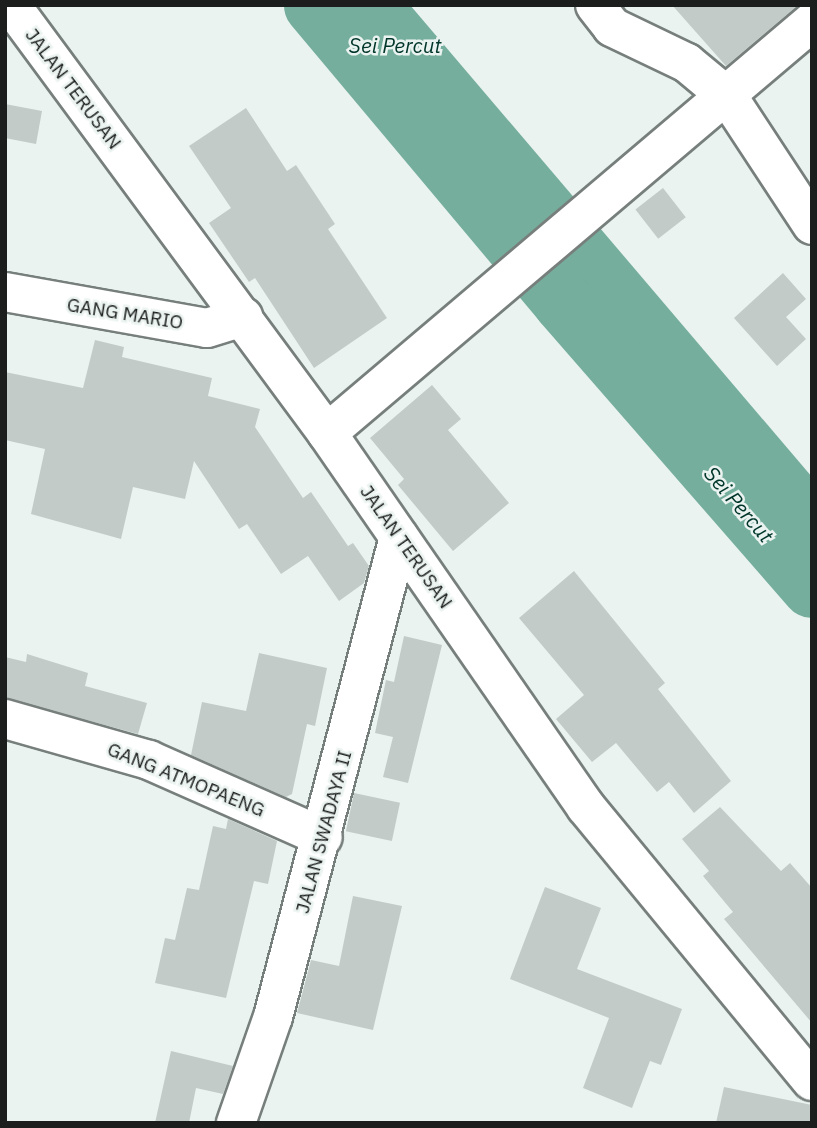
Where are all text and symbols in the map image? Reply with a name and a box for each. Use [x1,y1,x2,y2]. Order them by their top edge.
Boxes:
street label: JALAN TERUSAN [20,24,126,154]
water label: Sei Percut [349,32,441,58]
street label: GANG MARIO [65,294,185,334]
water label: Sei Percut [699,461,779,547]
street label: JALAN TERUSAN [355,481,457,613]
street label: GANG ATMOPAENG [104,738,268,822]
street label: JALAN SWADAYA II [291,748,357,916]

